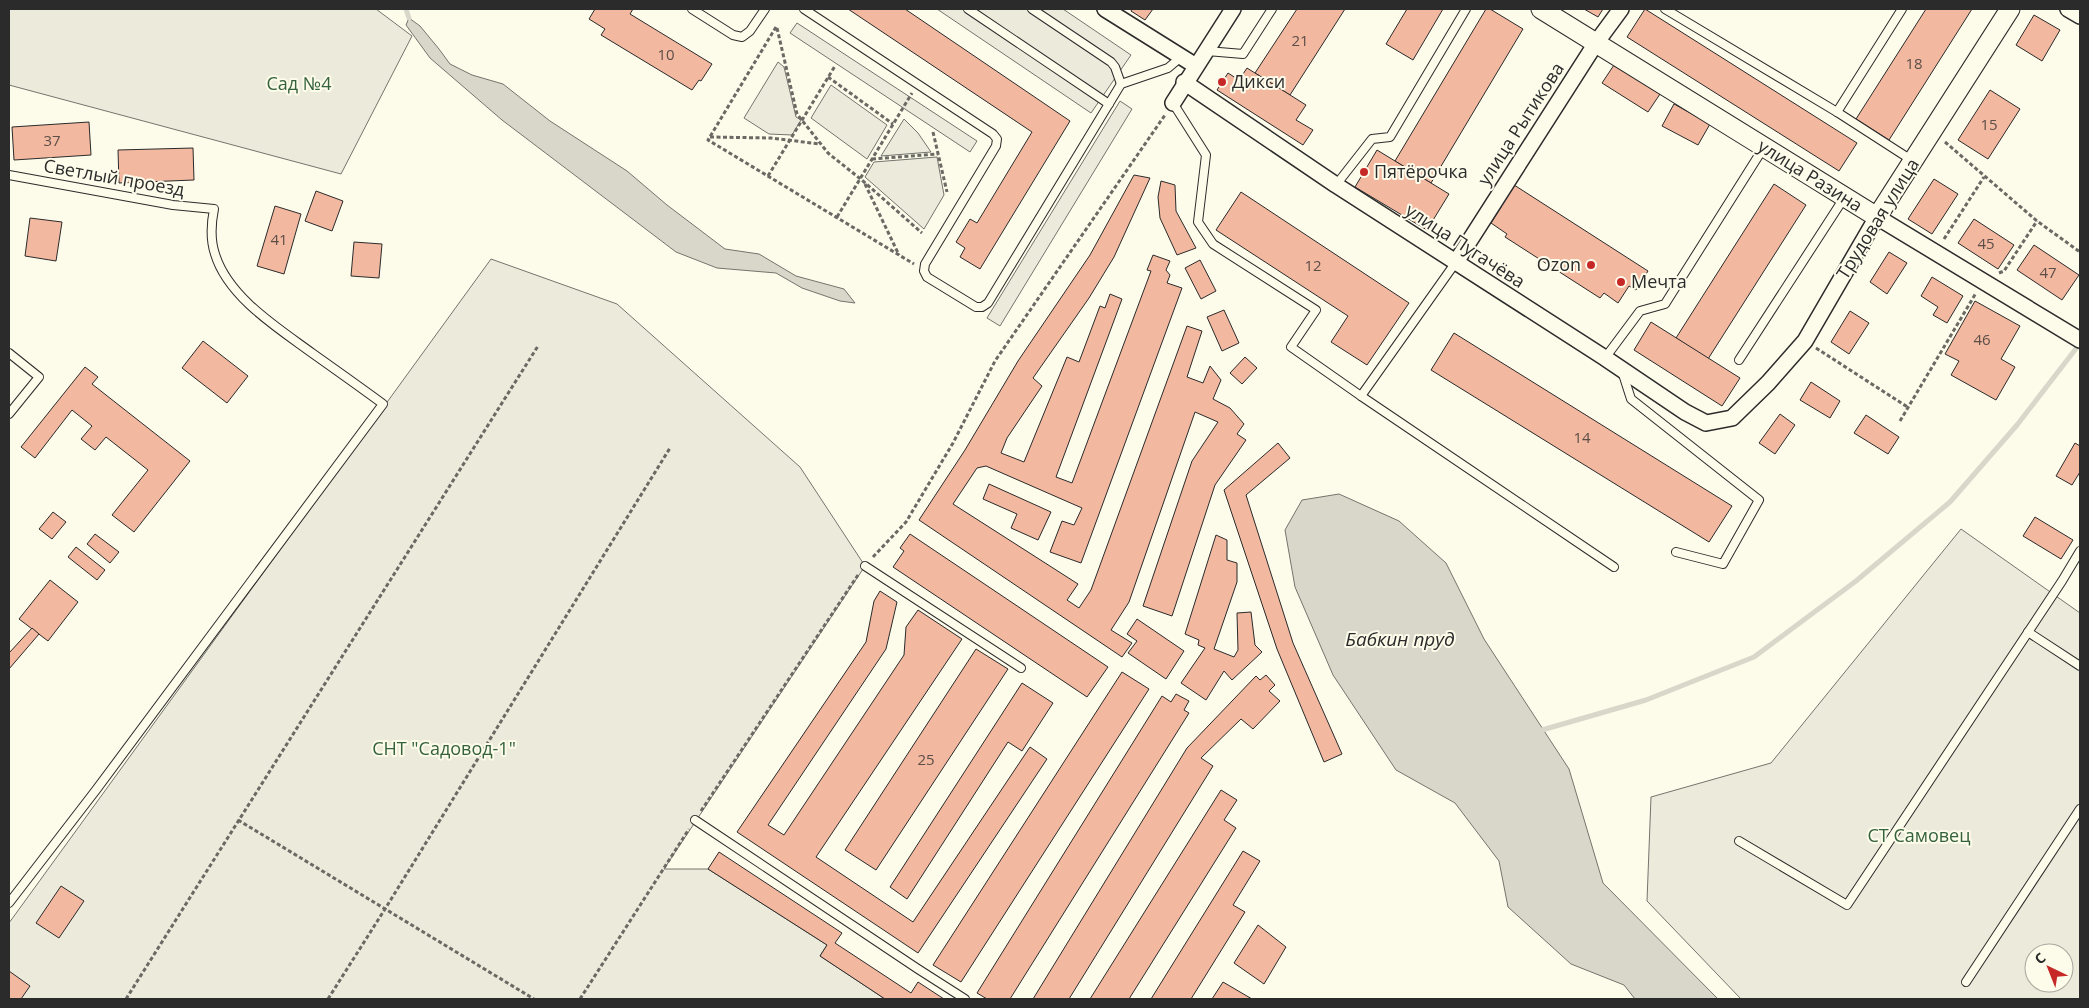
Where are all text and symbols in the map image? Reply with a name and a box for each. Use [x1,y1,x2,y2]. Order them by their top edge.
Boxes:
house number: 21 [1291,30,1309,50]
house number: 10 [657,44,675,64]
house number: 18 [1905,53,1923,73]
street label: улица Рытикова [1471,57,1569,189]
place label: Дикси [1232,69,1285,93]
park label: Сад №4 [267,71,332,95]
marker: Дикси [1216,76,1228,88]
house number: 15 [1980,114,1998,134]
house number: 37 [43,130,61,150]
street label: улица Разина [1754,133,1867,217]
street label: Светлый проезд [42,153,187,201]
street label: Трудовая улица [1830,154,1924,283]
place label: Пятёрочка [1374,159,1468,183]
marker: Пятёрочка [1358,166,1370,178]
street label: улица Пугачёва [1401,198,1530,293]
house number: 41 [270,229,288,249]
house number: 45 [1977,233,1995,253]
place label: Ozon [1537,252,1581,276]
house number: 12 [1304,255,1322,275]
marker: Ozon [1585,259,1597,271]
house number: 47 [2039,262,2057,282]
place label: Мечта [1631,269,1687,293]
marker: Мечта [1615,276,1627,288]
house number: 46 [1973,329,1991,349]
house number: 14 [1573,427,1591,447]
water label: Бабкин пруд [1345,626,1455,652]
park label: СНТ "Садовод-1" [372,736,516,760]
house number: 25 [917,749,935,769]
park label: СТ Самовец [1867,823,1971,847]
north arrow [2024,943,2074,993]
text: С [2030,948,2050,968]

